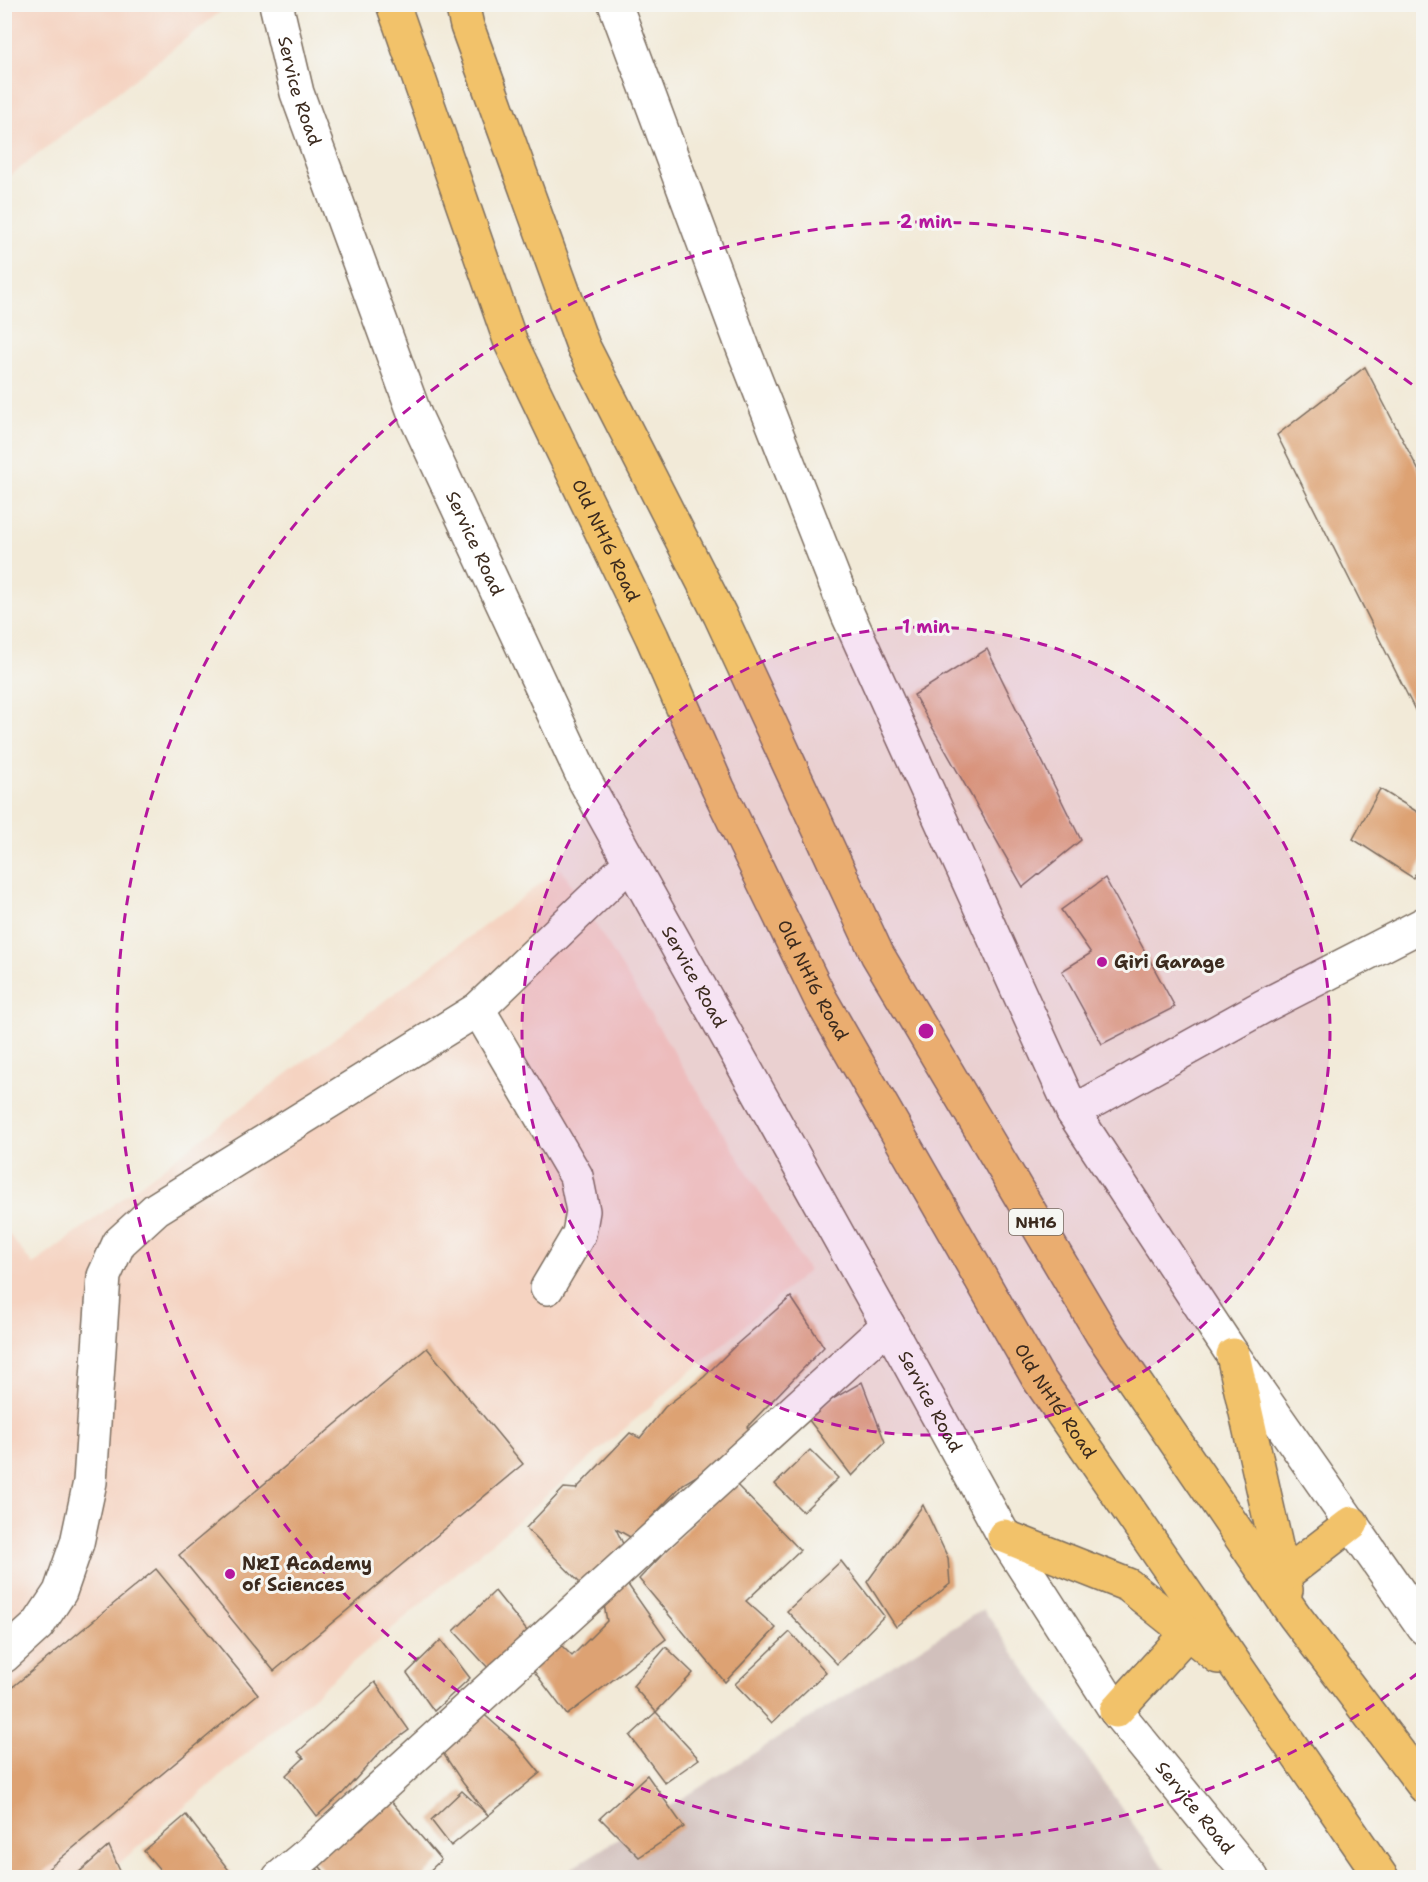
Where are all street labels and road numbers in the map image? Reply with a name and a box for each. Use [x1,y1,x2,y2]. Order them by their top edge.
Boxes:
street label: Service Road [272,34,327,149]
street label: Old NH16 Road [566,475,645,606]
street label: Service Road [440,487,509,600]
street label: Old NH16 Road [772,916,854,1045]
street label: Service Road [656,922,732,1032]
road number: NH16 [1009,1209,1063,1235]
street label: Old NH16 Road [1009,1339,1102,1463]
street label: Service Road [892,1346,968,1457]
street label: Service Road [1150,1756,1240,1859]

